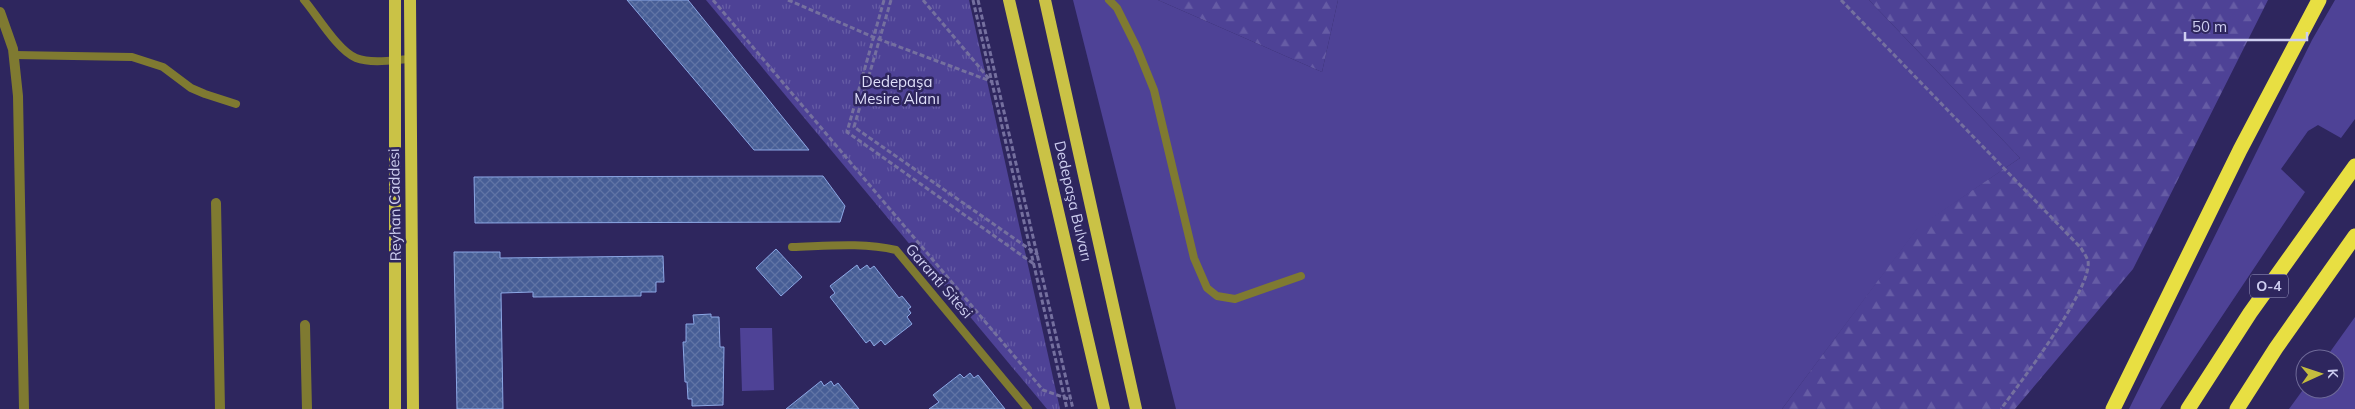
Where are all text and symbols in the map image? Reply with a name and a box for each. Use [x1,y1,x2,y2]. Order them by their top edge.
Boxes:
scale bar [2185,10,2308,42]
text: 50 m [2192,17,2227,36]
park label: Dedepaşa Mesire Alanı [854,72,940,108]
street label: Dedepaşa Bulvarı [1050,139,1097,263]
street label: Reyhan Caddesi [384,148,405,262]
street label: Garanti Sitesi [902,239,977,322]
road number: O-4 [2250,274,2288,298]
north arrow [2295,349,2345,399]
text: K [2324,368,2342,379]

